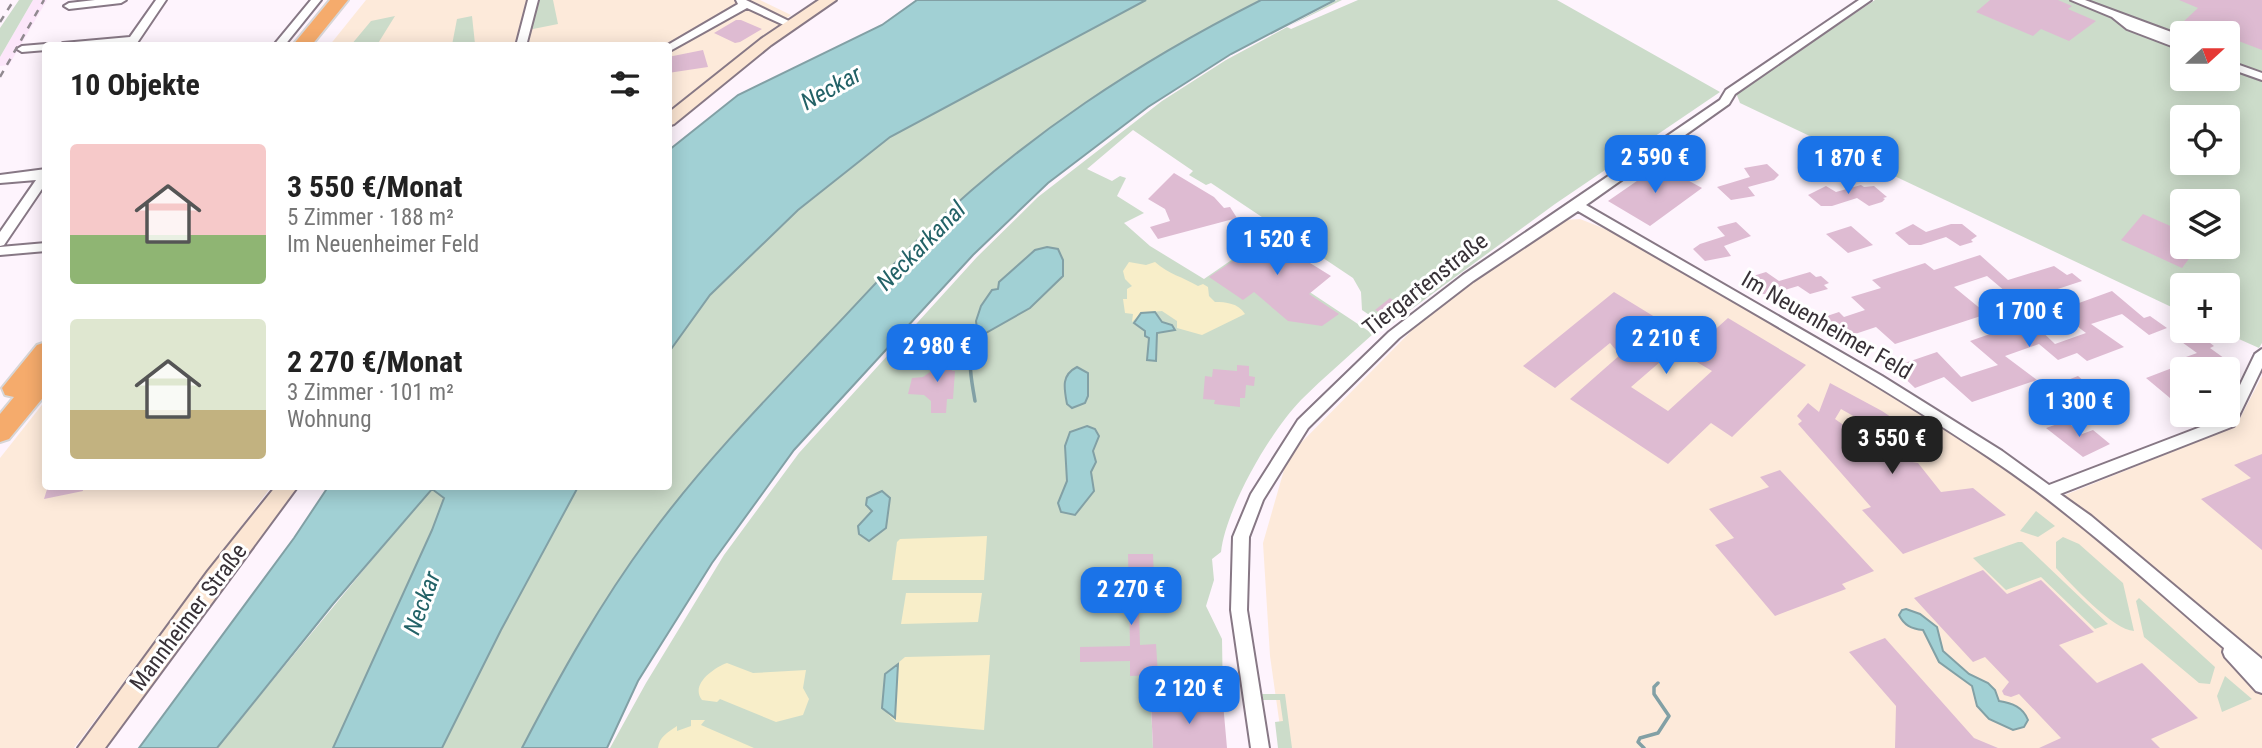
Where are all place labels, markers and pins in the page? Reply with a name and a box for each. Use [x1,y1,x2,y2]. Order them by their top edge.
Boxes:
pin: 2 590 € [1590,136,1720,195]
pin: 1 870 € [1783,136,1913,196]
pin: 1 520 € [1212,218,1342,277]
pin: 1 700 € [1964,290,2094,349]
pin: 2 210 € [1601,316,1731,376]
pin: 2 980 € [872,324,1002,384]
pin: 1 300 € [2014,380,2144,439]
pin: 3 550 € [1827,416,1957,476]
pin: 2 270 € [1066,568,1196,627]
pin: 2 120 € [1124,666,1254,726]

